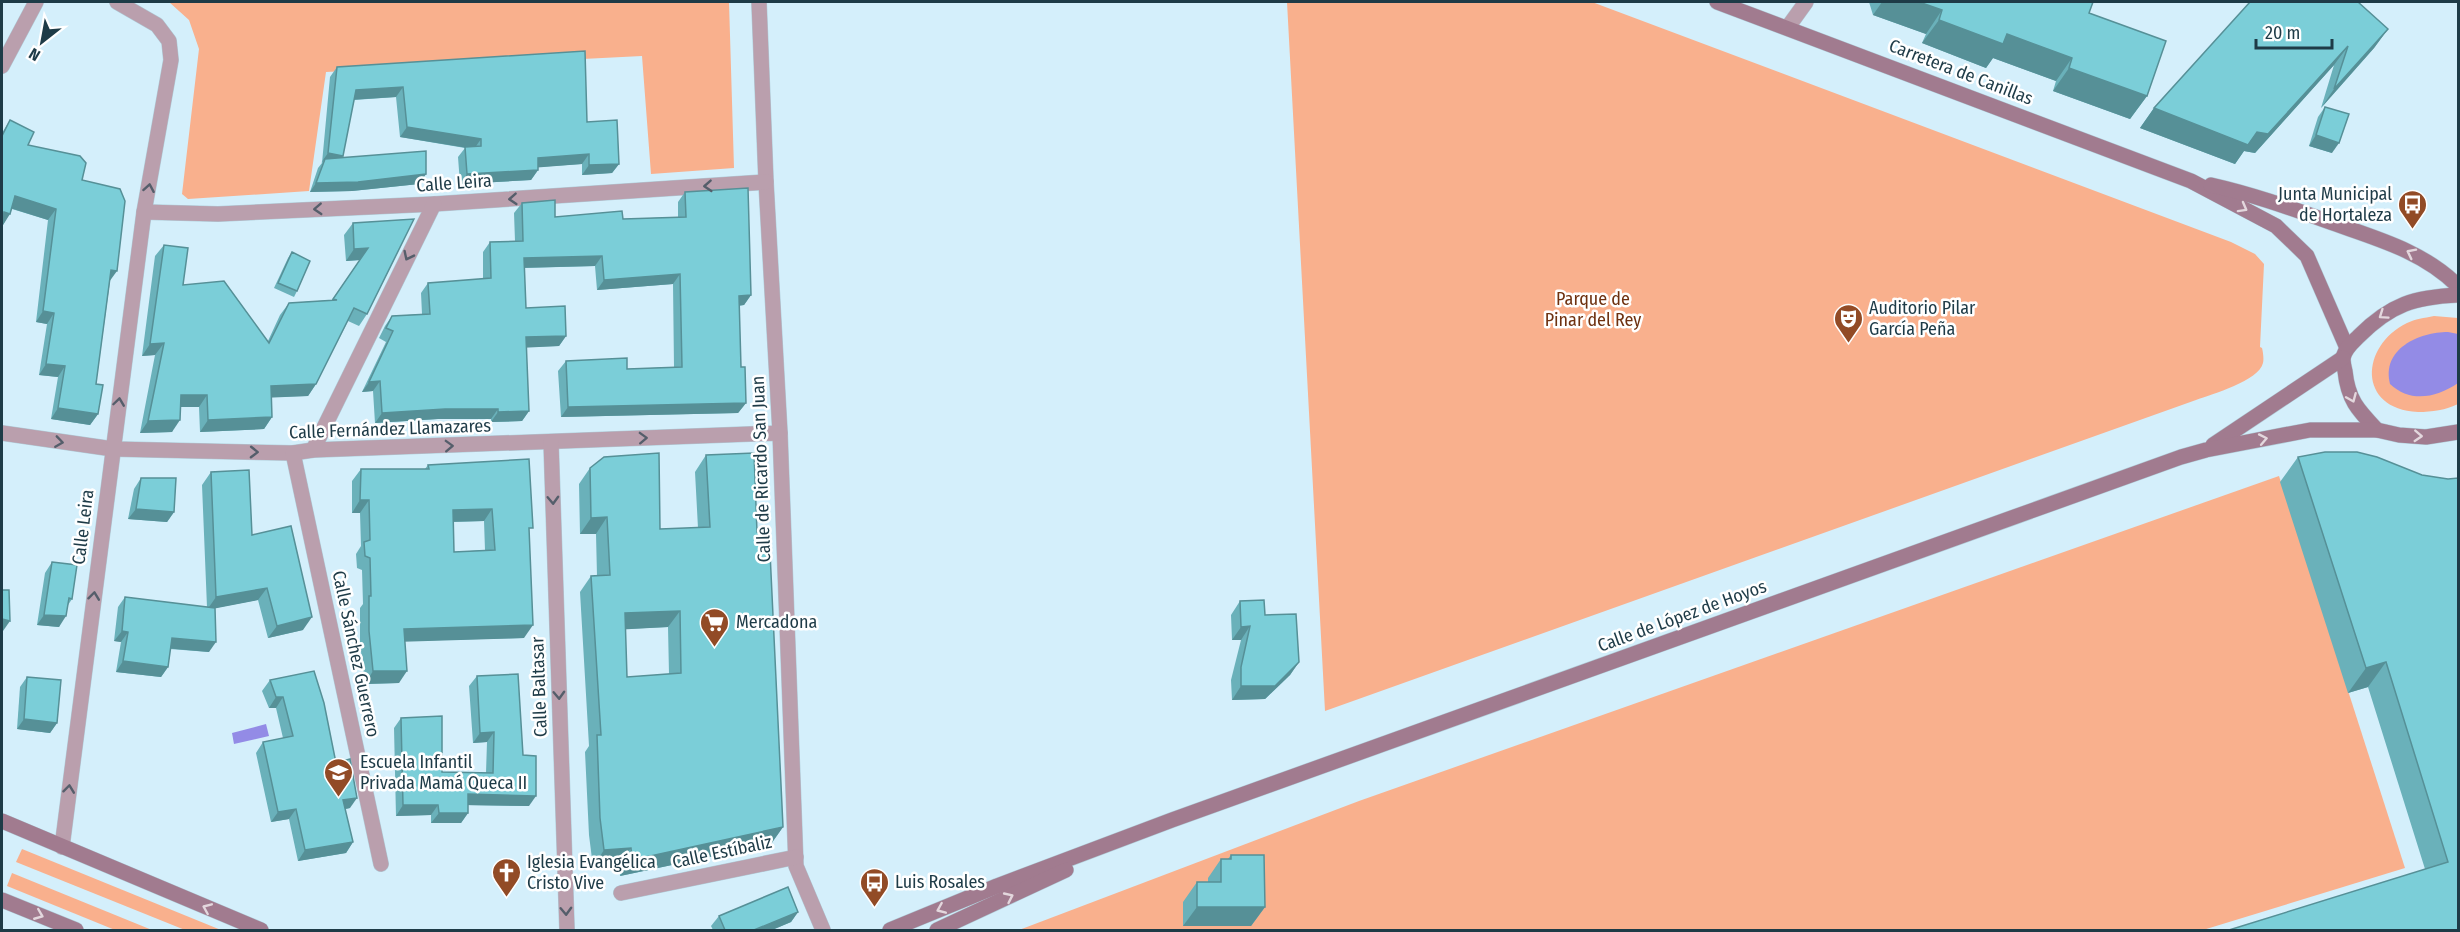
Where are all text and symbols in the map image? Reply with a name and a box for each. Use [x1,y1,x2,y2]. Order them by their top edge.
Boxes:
north arrow [12,12,72,72]
scale bar [2256,12,2332,50]
text: 20 m [2265,22,2300,44]
street label: Carretera de Canillas [1886,34,2036,110]
text: N [26,44,44,65]
street label: Calle Leira [415,169,493,197]
one-way arrow [703,179,712,192]
place label: Junta Municipal de Hortaleza [2278,183,2392,226]
one-way arrow [142,184,154,193]
bus stop icon: Junta Municipal de Hortaleza [2397,188,2429,230]
one-way arrow [508,192,517,205]
one-way arrow [2237,201,2247,212]
one-way arrow [314,203,323,216]
one-way arrow [2407,248,2418,260]
one-way arrow [404,250,416,261]
park label: Parque de Pinar del Rey [1545,288,1641,331]
place label: Auditorio Pilar García Peña [1869,297,1976,340]
theatre icon: Auditorio Pilar García Peña [1832,302,1864,344]
one-way arrow [2379,308,2390,319]
street label: Calle de Ricardo San Juan [747,375,775,563]
one-way arrow [2345,392,2357,403]
one-way arrow [112,398,124,407]
street label: Calle Fernández Llamazares [289,414,492,444]
one-way arrow [2413,430,2422,443]
one-way arrow [639,432,648,445]
one-way arrow [2258,433,2268,446]
one-way arrow [55,435,64,447]
one-way arrow [444,439,453,452]
one-way arrow [249,446,258,458]
street label: Calle Leira [67,488,99,566]
one-way arrow [546,496,559,505]
street label: Calle Sánchez Guerrero [328,569,384,739]
street label: Calle de López de Hoyos [1595,575,1770,657]
one-way arrow [87,591,100,600]
supermarket icon: Mercadona [699,606,731,648]
place label: Mercadona [736,611,817,633]
street label: Calle Baltasar [526,636,552,738]
one-way arrow [553,691,565,700]
place label: Escuela Infantil Privada Mamá Queca II [360,751,527,794]
school or university icon: Escuela Infantil Privada Mamá Queca II [323,756,355,798]
one-way arrow [63,784,75,794]
street label: Calle Estíbaliz [670,831,774,873]
place label: Iglesia Evangélica Cristo Vive [527,851,656,894]
church icon: Iglesia Evangélica Cristo Vive [490,856,522,898]
bus stop icon: Luis Rosales [858,866,890,908]
place label: Luis Rosales [895,871,985,893]
one-way arrow [1002,892,1013,904]
one-way arrow [937,902,948,914]
one-way arrow [203,903,214,915]
one-way arrow [560,906,572,915]
one-way arrow [32,908,43,920]

